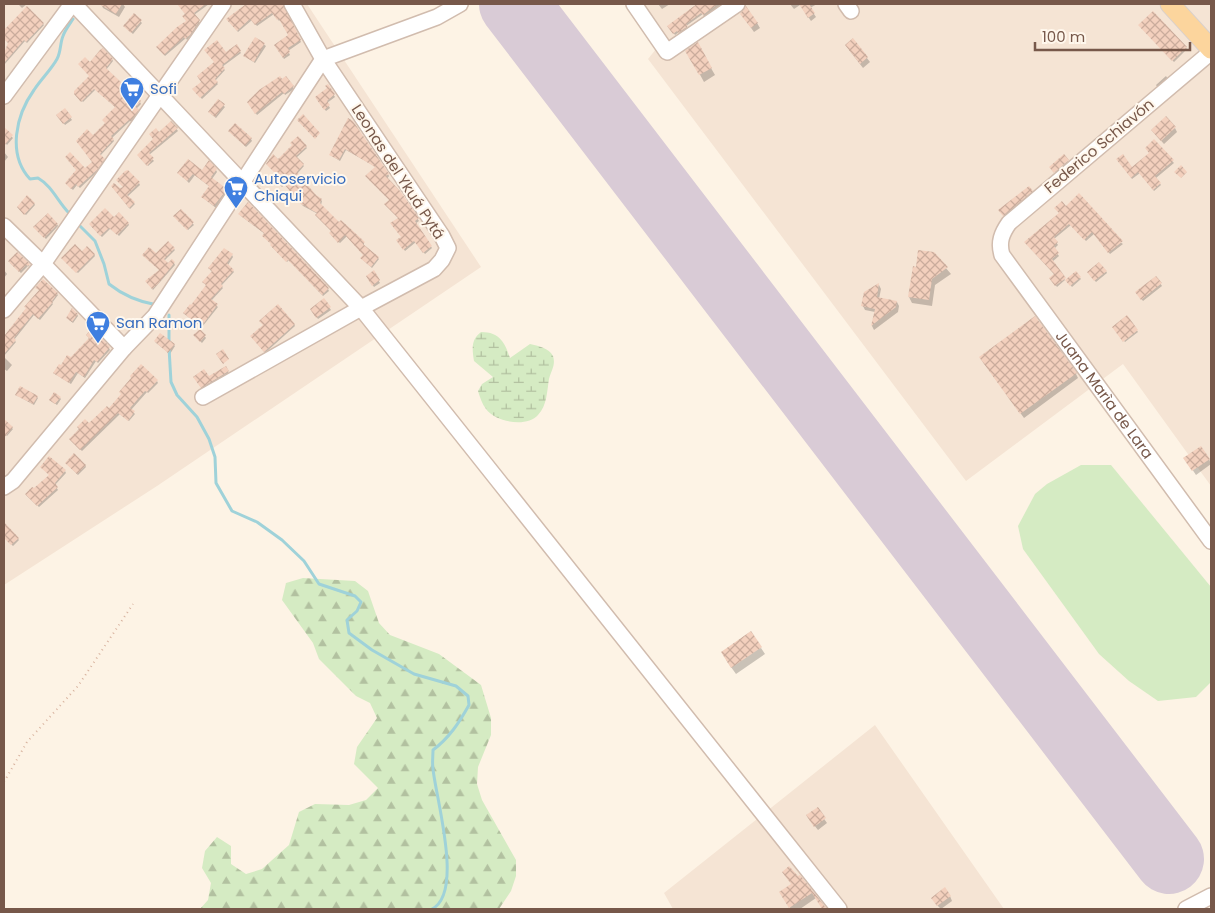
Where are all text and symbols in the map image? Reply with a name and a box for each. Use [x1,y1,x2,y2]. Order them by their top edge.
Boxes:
scale bar [1035,20,1190,52]
text: 100 m [1042,26,1085,47]
supermarket icon: Sofi [119,76,145,110]
place label: Sofi [150,78,177,99]
street label: Federico Schiavón [1039,93,1158,198]
street label: Leonas del Ykuá Pytá [347,100,450,243]
place label: Autoservicio Chiqui [254,168,346,206]
supermarket icon: Autoservicio Chiqui [223,175,249,209]
supermarket icon: San Ramon [85,310,111,344]
place label: San Ramon [116,312,202,333]
street label: Juana Marìa de Lara [1051,326,1158,463]

